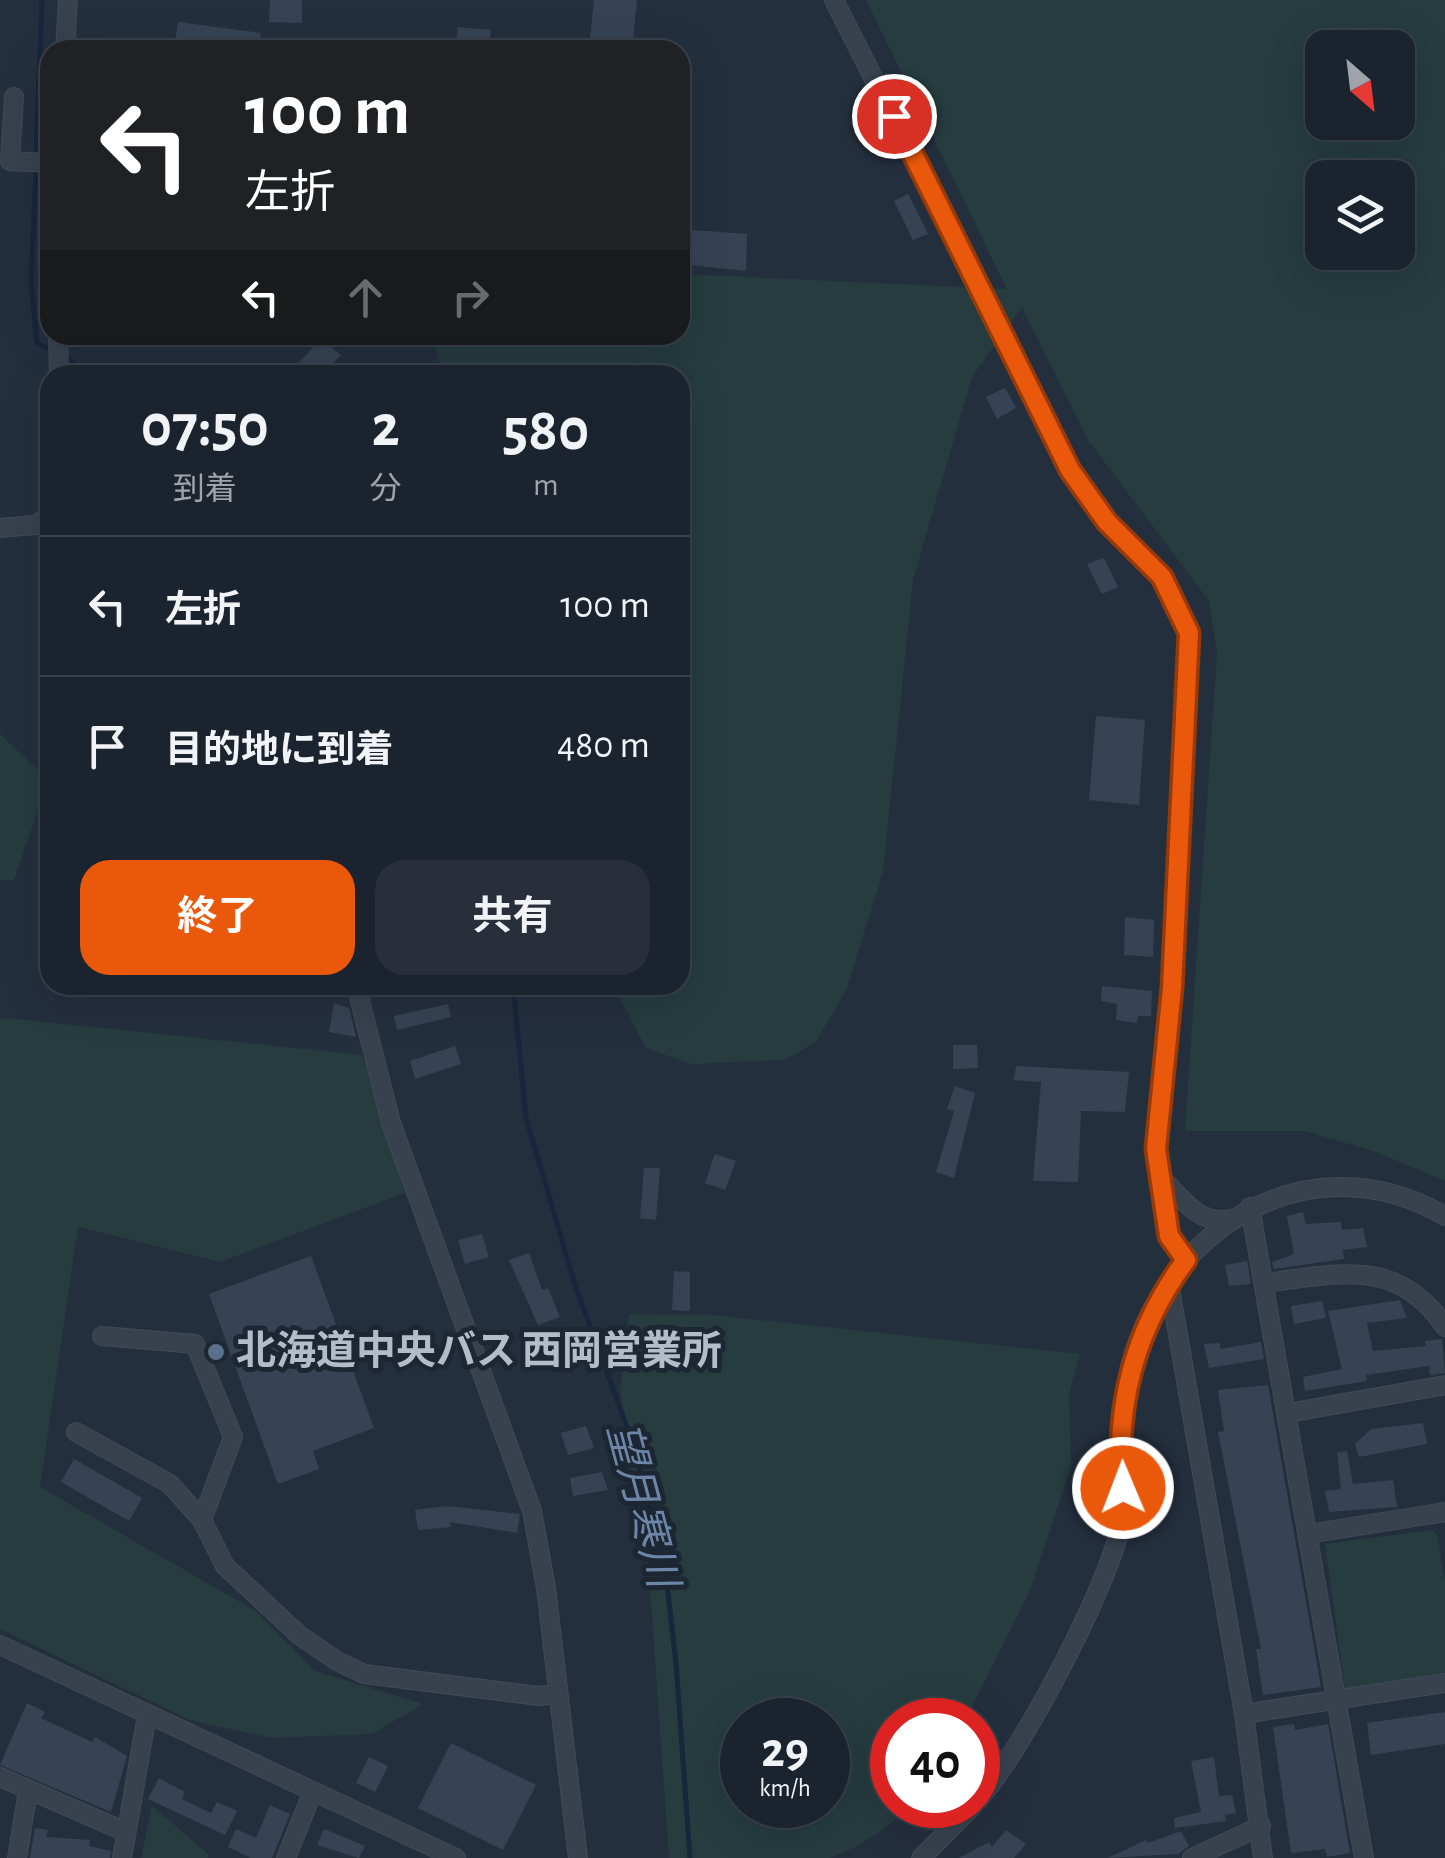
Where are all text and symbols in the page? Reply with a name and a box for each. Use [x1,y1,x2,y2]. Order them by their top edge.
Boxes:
north arrow [1305,30,1415,140]
map controls [1305,30,1415,270]
pin [852,74,937,159]
text: 100 m [245,77,410,147]
icon: left [80,80,210,210]
icon: arrive [867,89,922,144]
button: layers [1305,160,1415,270]
text: 左折 [245,171,335,216]
icon: left [233,270,288,325]
icon: ahead [338,270,393,325]
icon: right [443,270,498,325]
text: 07:50 [141,397,269,457]
text: 2 [372,397,400,457]
text: 580 [502,401,589,461]
text: m [533,469,559,501]
text: 到着 [173,473,237,505]
text: 分 [370,473,402,505]
icon: left [80,579,135,634]
text: 100 m [560,587,650,625]
text: 左折 [165,592,241,630]
icon: arrive [80,719,135,774]
text: 480 m [557,727,650,765]
text: 目的地に到着 [165,732,393,770]
button: 終了 [80,860,355,975]
button: 共有 [375,860,650,975]
place label: 北海道中央バス 西岡営業所 [236,1329,722,1372]
marker: 北海道中央バス 西岡営業所 [205,1341,227,1363]
water label: 望月寒川 [600,1418,687,1595]
position arrow [1071,1436,1175,1540]
speed limit sign: 40 [870,1698,1000,1828]
text: 29 [761,1726,809,1776]
text: km/h [759,1776,811,1801]

